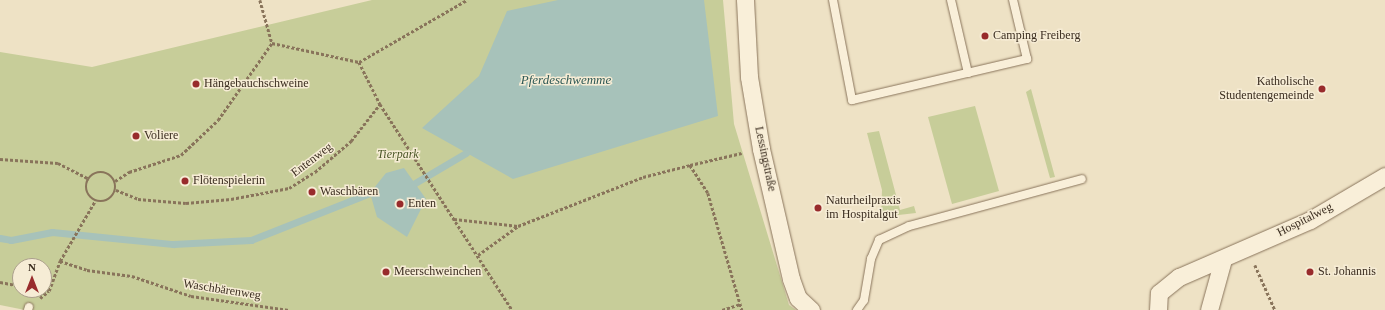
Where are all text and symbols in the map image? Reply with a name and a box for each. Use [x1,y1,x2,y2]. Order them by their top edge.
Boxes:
place label: Camping Freiberg [993,29,1080,43]
marker: Camping Freiberg [980,31,990,41]
water label: Pferdeschwemme [521,72,611,88]
place label: Katholische Studentengemeinde [1219,75,1314,103]
place label: Hängebauchschweine [204,77,309,91]
marker: Hängebauchschweine [191,79,201,89]
marker: Katholische Studentengemeinde [1317,84,1327,94]
street label: Lessingstraße [751,125,779,193]
place label: Voliere [144,129,178,143]
marker: Voliere [131,131,141,141]
street label: Entenweg [289,140,335,180]
park label: Tierpark [377,148,419,162]
place label: Flötenspielerin [193,174,265,188]
marker: Flötenspielerin [180,176,190,186]
place label: Waschbären [320,185,378,199]
marker: Waschbären [307,187,317,197]
place label: Naturheilpraxis im Hospitalgut [826,194,901,222]
place label: Enten [408,197,436,211]
marker: Enten [395,199,405,209]
street label: Hospitalweg [1275,200,1335,240]
marker: Naturheilpraxis im Hospitalgut [813,203,823,213]
north arrow [12,258,52,298]
text: N [28,261,36,273]
place label: Meerschweinchen [394,265,481,279]
place label: St. Johannis [1318,265,1376,279]
marker: Meerschweinchen [381,267,391,277]
marker: St. Johannis [1305,267,1315,277]
street label: Waschbärenweg [182,277,262,303]

